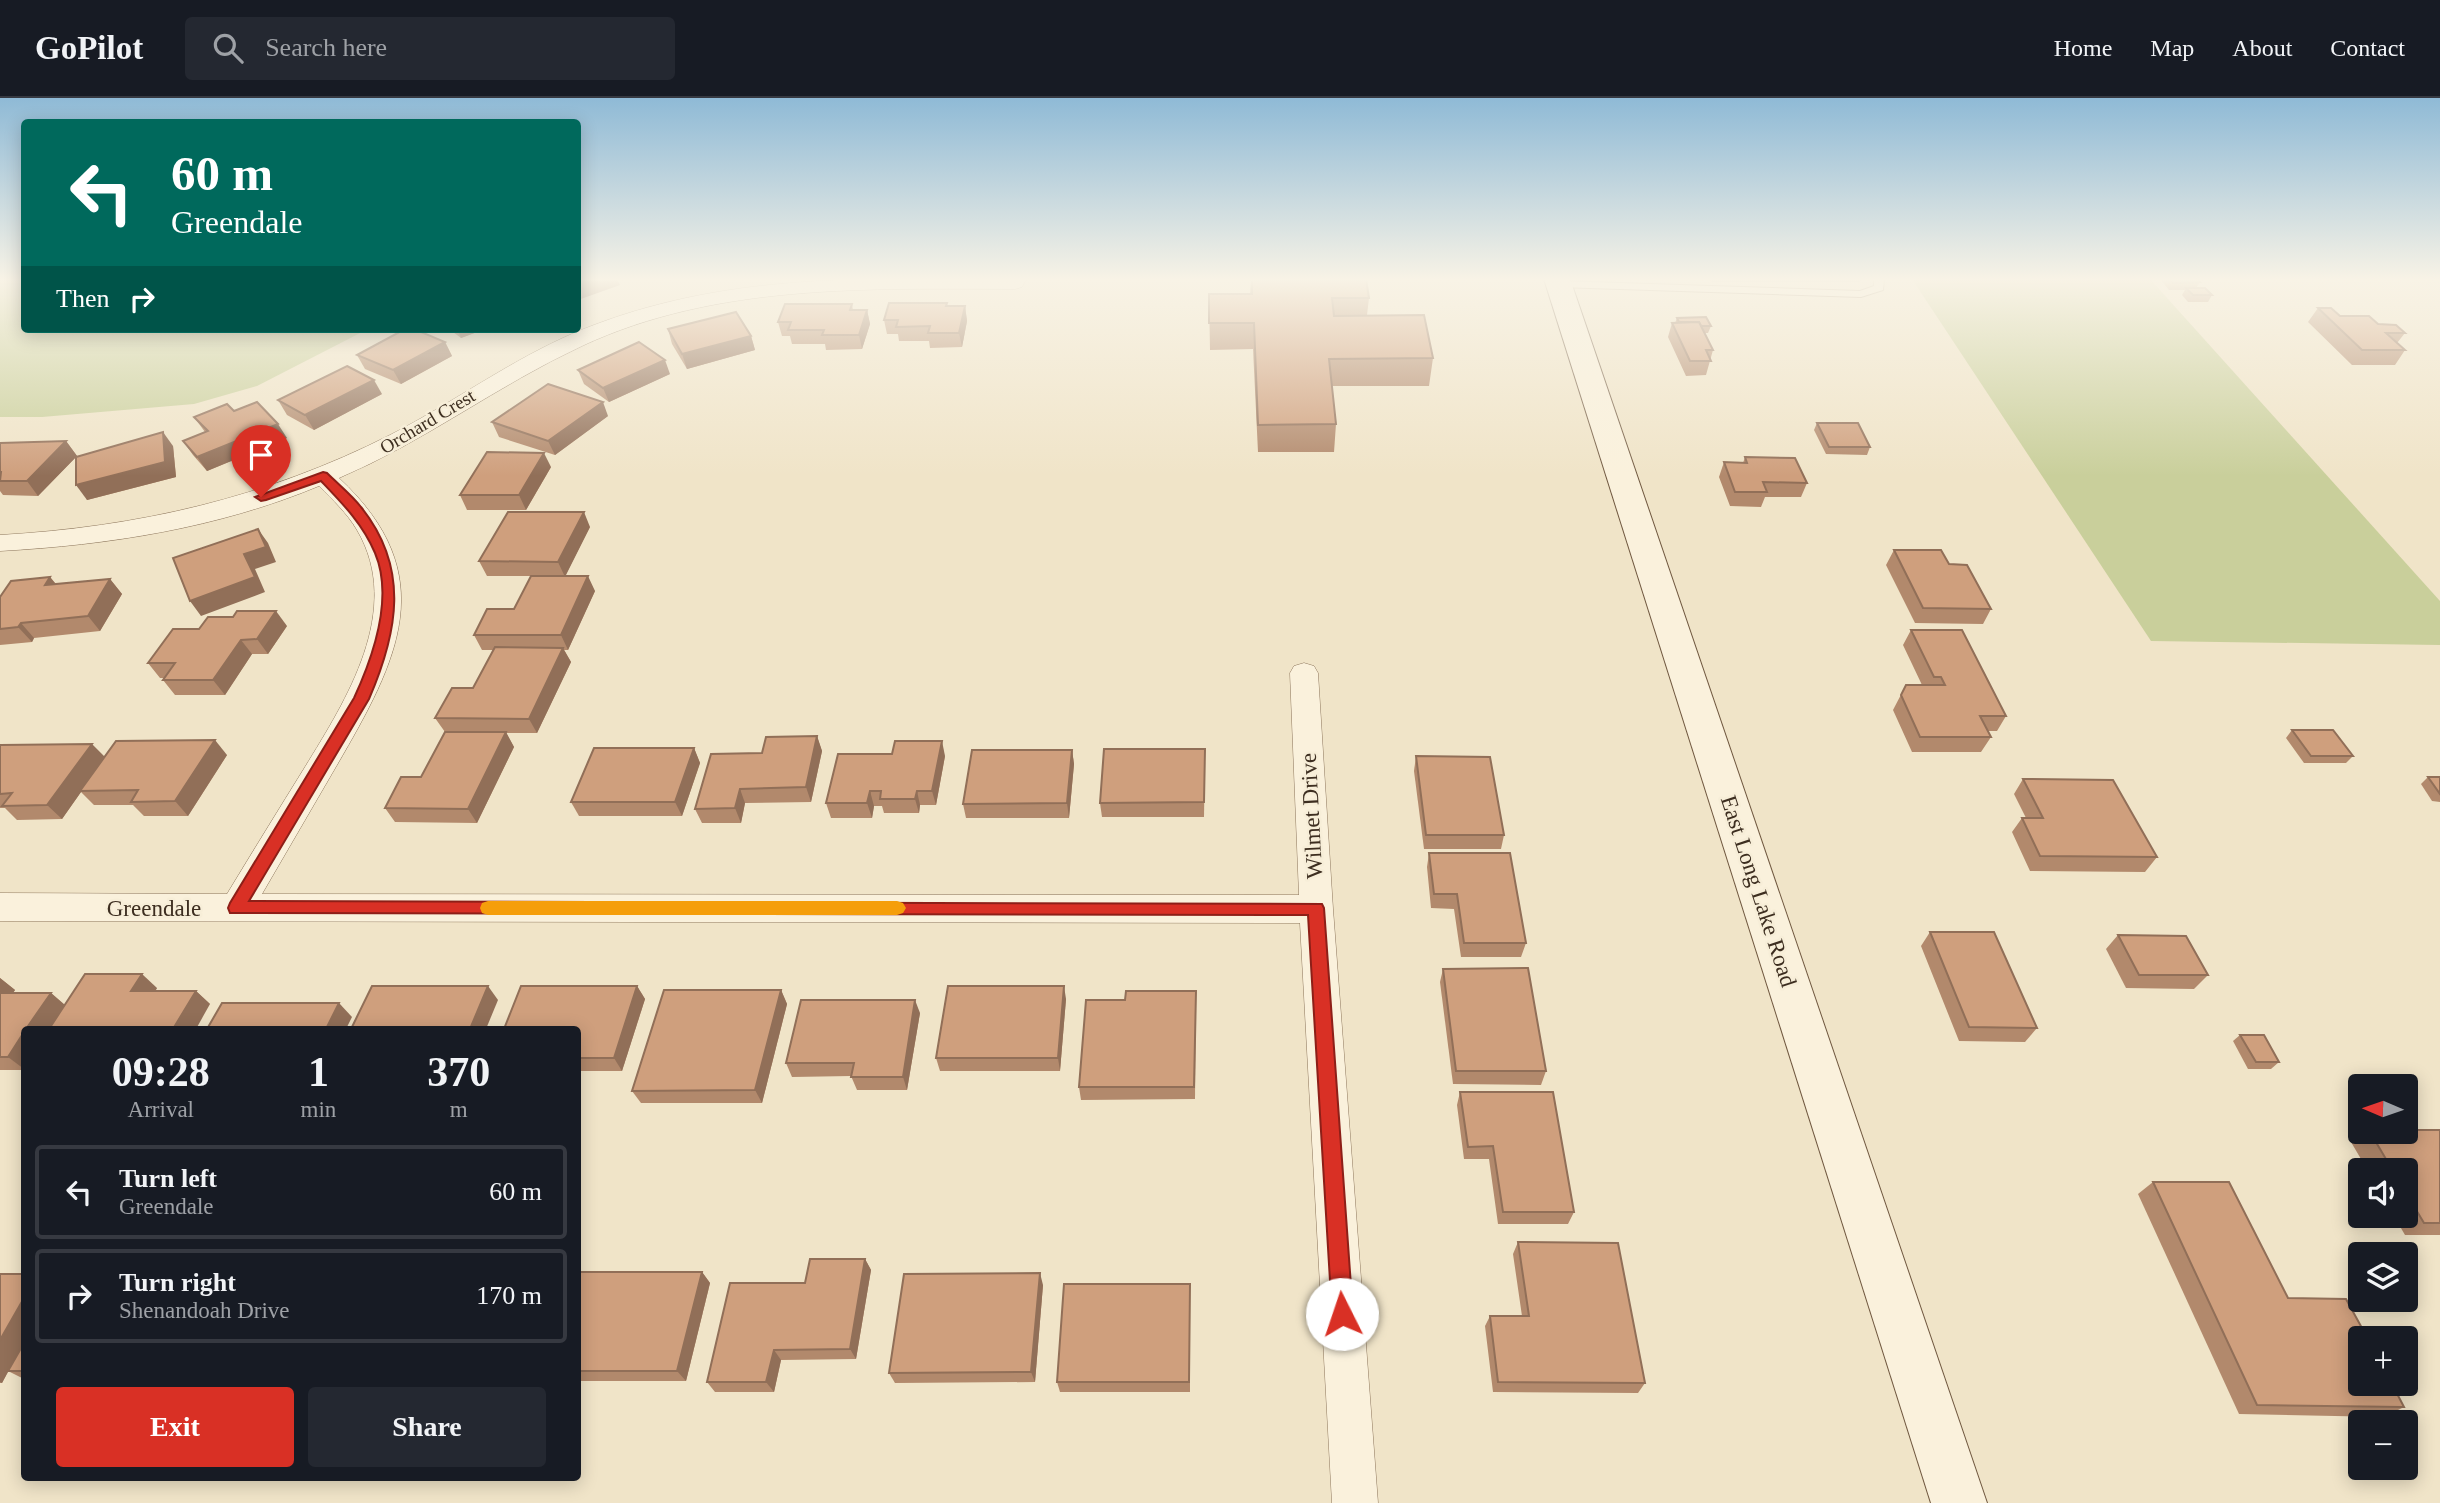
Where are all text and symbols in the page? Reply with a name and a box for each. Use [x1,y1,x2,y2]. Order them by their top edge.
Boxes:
search box [185,17,675,80]
icon: search [209,29,247,67]
text: GoPilot [35,30,143,66]
text: Search here [265,33,387,62]
text: Home [2054,35,2112,61]
text: Map [2150,35,2194,61]
text: About [2232,35,2292,61]
text: Contact [2330,35,2405,61]
text: 60 m [171,146,273,201]
icon: left [56,147,147,238]
text: Greendale [171,204,302,240]
icon: right [123,280,161,318]
text: Then [56,284,109,313]
street label: Orchard Crest [376,384,479,458]
pin [231,425,291,497]
icon: arrive [242,436,280,474]
street label: Wilmet Drive [1296,752,1327,880]
street label: East Long Lake Road [1716,792,1801,991]
street label: Greendale [107,896,201,921]
text: 09:28 [112,1049,210,1095]
text: 1 [308,1049,329,1095]
text: 370 [427,1049,490,1095]
north arrow [2348,1074,2418,1144]
map controls [2348,1074,2418,1480]
text: Arrival [128,1097,194,1122]
text: min [301,1097,336,1122]
text: m [450,1097,468,1122]
button: sound [2348,1158,2418,1228]
text: Turn left [119,1164,217,1193]
icon: left [60,1173,98,1211]
text: 60 m [489,1177,542,1206]
text: Greendale [119,1194,214,1219]
button: layers [2348,1242,2418,1312]
text: Turn right [119,1268,236,1297]
icon: right [60,1277,98,1315]
position arrow [1305,1277,1379,1351]
text: 170 m [476,1281,542,1310]
text: Shenandoah Drive [119,1298,290,1323]
button: + [2348,1326,2418,1396]
button: Exit [56,1387,294,1467]
button: Share [308,1387,546,1467]
button: − [2348,1410,2418,1480]

